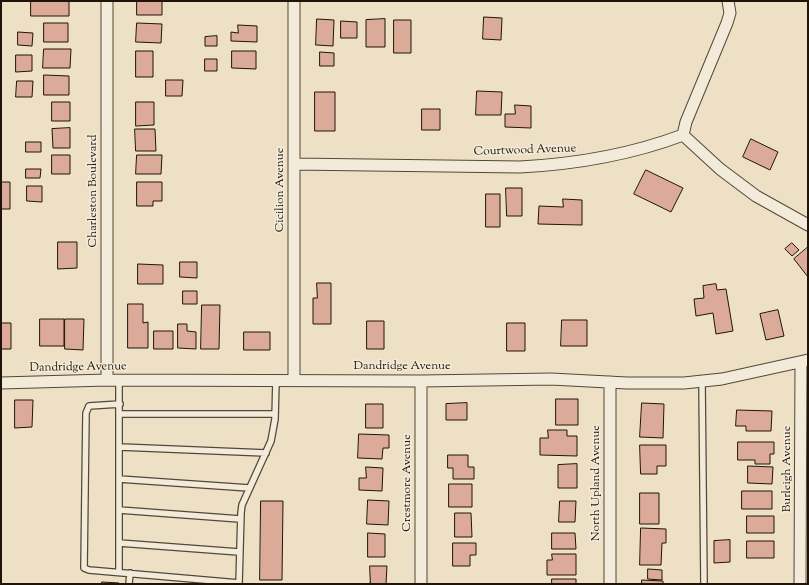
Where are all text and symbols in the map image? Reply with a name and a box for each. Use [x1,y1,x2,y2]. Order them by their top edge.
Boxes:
street label: Charleston Boulevard [87,135,101,247]
street label: Courtwood Avenue [473,142,577,160]
street label: Cicilion Avenue [274,148,288,232]
street label: Dandridge Avenue [29,360,127,376]
street label: Dandridge Avenue [353,360,451,374]
street label: North Upland Avenue [590,425,604,541]
street label: Burleigh Avenue [781,426,795,512]
street label: Crestmore Avenue [401,434,415,532]

